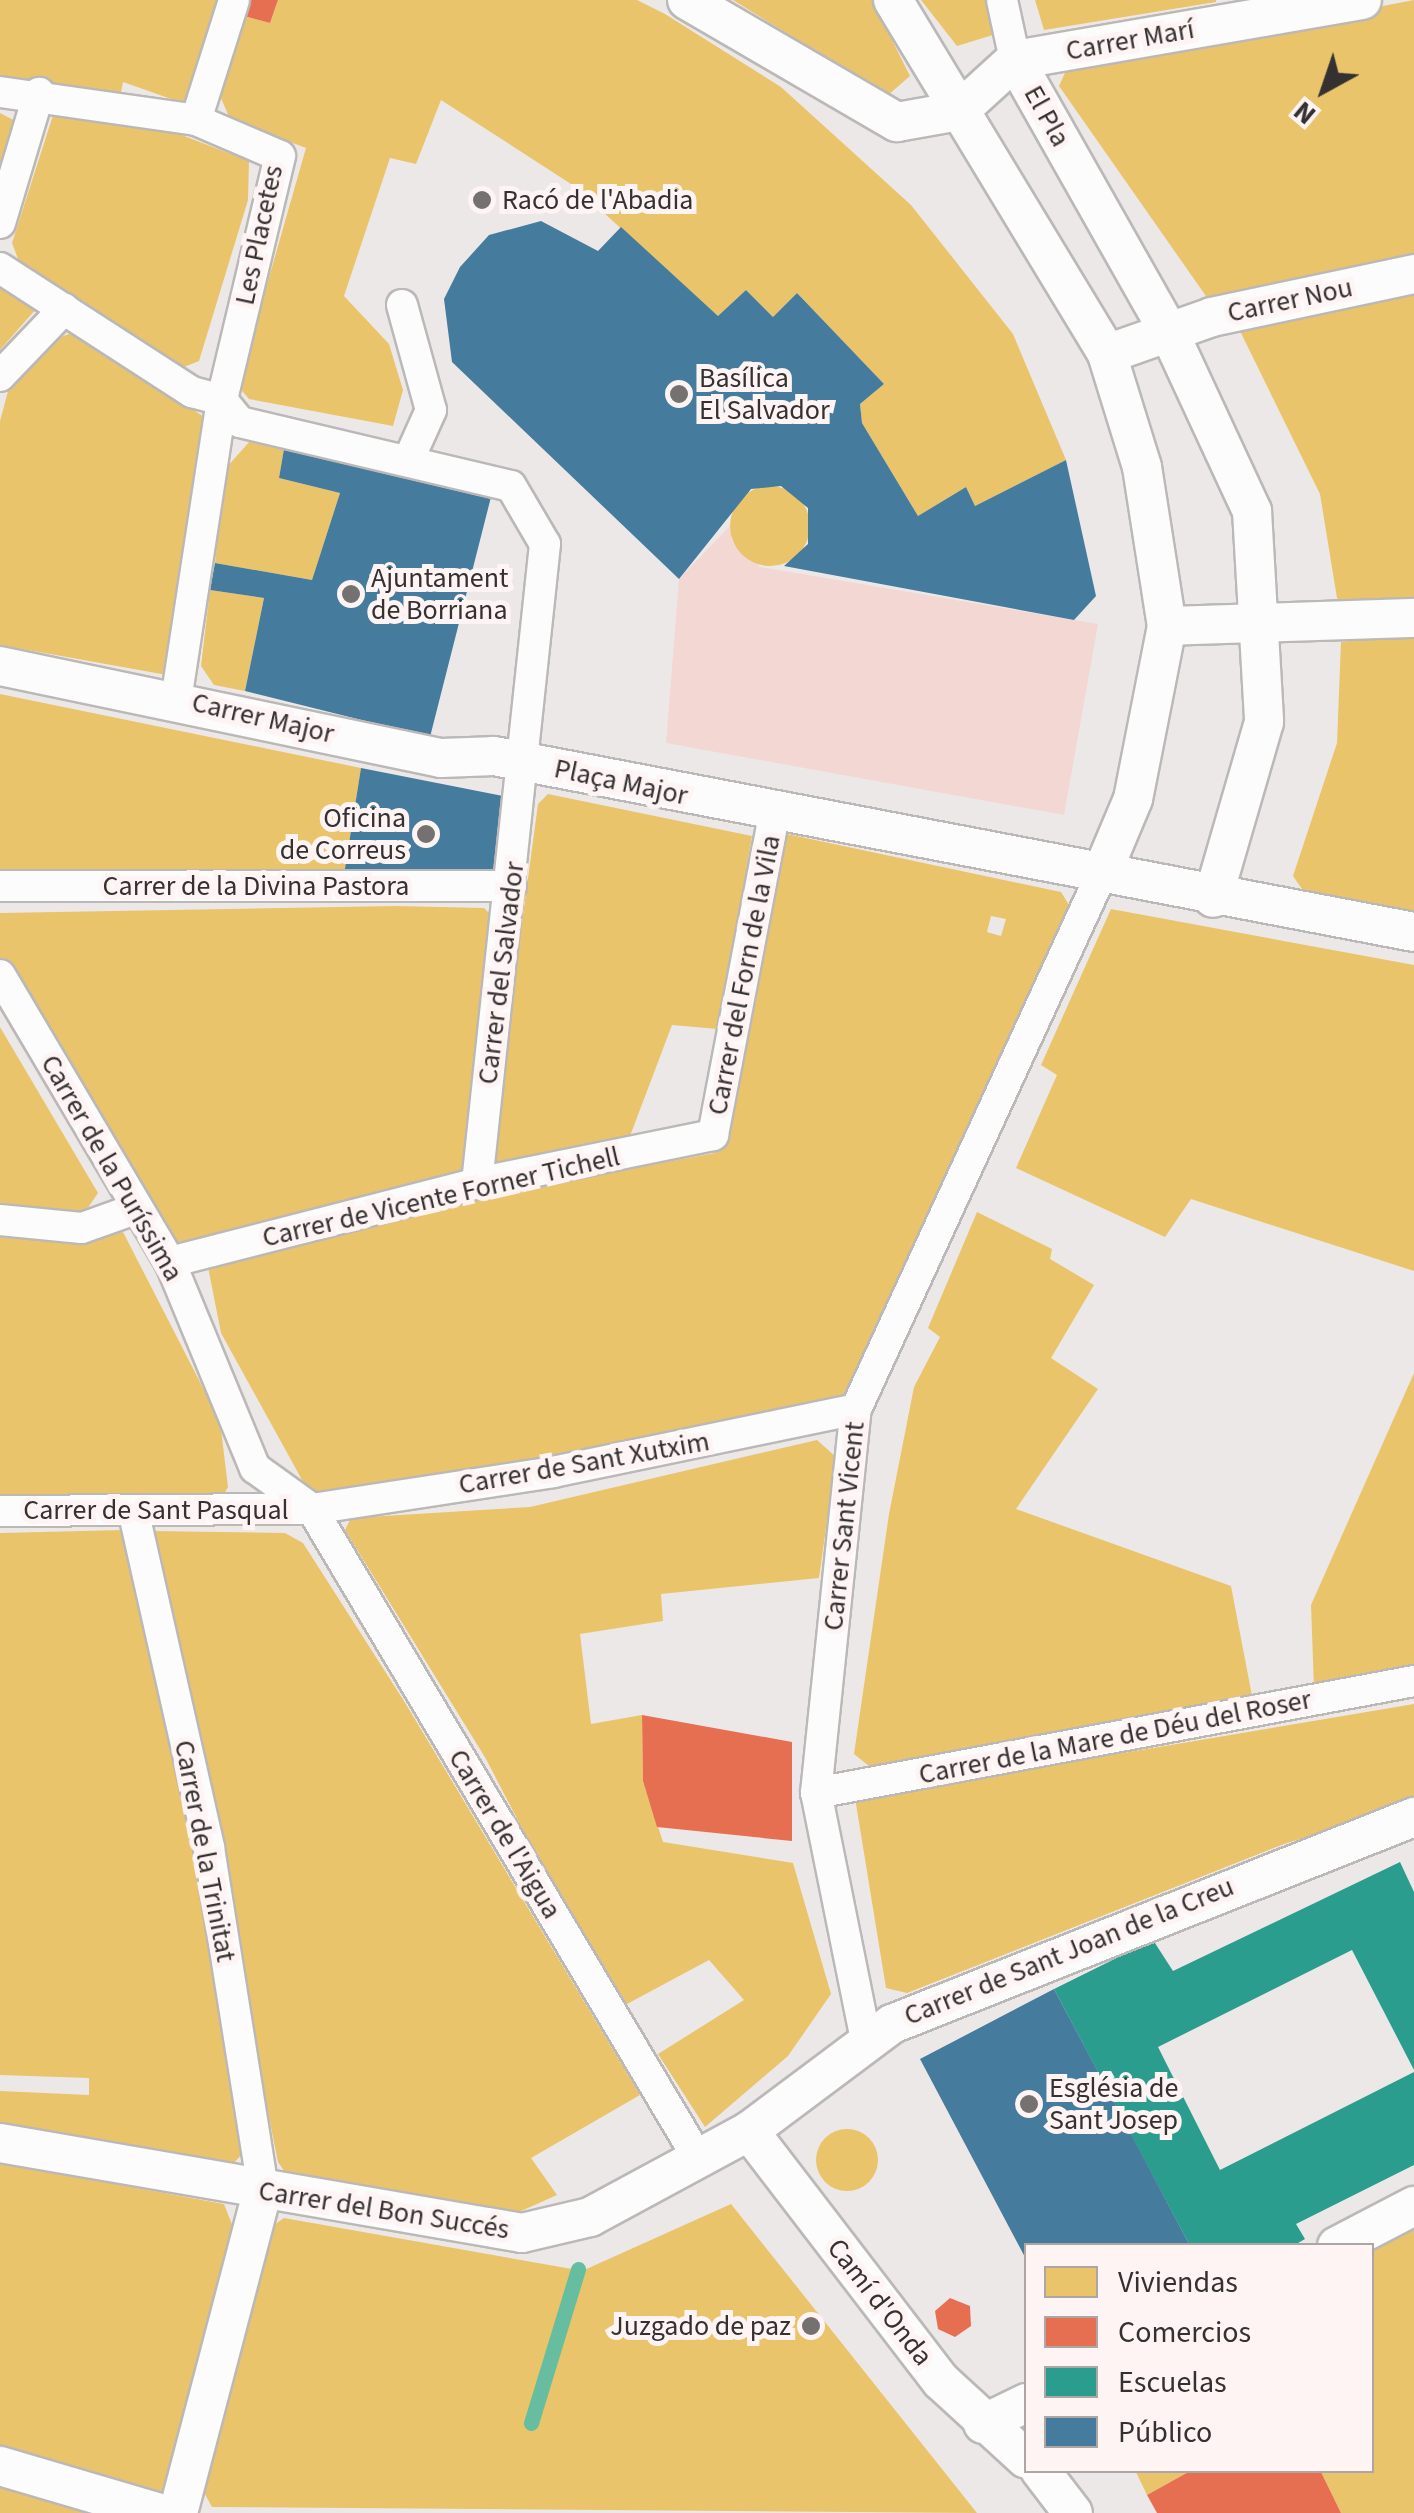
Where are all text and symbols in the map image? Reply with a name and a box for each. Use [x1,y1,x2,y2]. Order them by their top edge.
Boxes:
street label: Carrer Marí [1063,12,1197,68]
north arrow [1274,40,1374,140]
street label: El Pla [1017,80,1077,152]
text: N [1285,92,1325,134]
street label: Les Placetes [228,162,290,308]
place label: Racó de l'Abadia [502,183,693,217]
marker: Racó de l'Abadia [471,189,493,211]
street label: Carrer Nou [1224,270,1356,330]
place label: Basílica El Salvador [699,361,830,427]
marker: Basílica El Salvador [668,383,690,405]
place label: Ajuntament de Borriana [371,561,509,627]
marker: Ajuntament de Borriana [340,583,362,605]
street label: Carrer Major [189,685,337,751]
street label: Plaça Major [551,751,691,813]
place label: Oficina de Correus [280,801,406,867]
marker: Oficina de Correus [415,823,437,845]
street label: Carrer del Forn de la Vila [700,832,788,1118]
street label: Carrer del Salvador [471,860,531,1086]
street label: Carrer de la Divina Pastora [103,869,409,903]
street label: Carrer de la Puríssima [34,1049,190,1287]
street label: Carrer de Vicente Forner Tichell [259,1140,623,1254]
street label: Carrer Sant Vicent [816,1420,872,1632]
street label: Carrer de Sant Xutxim [456,1424,712,1502]
street label: Carrer de Sant Pasqual [23,1493,289,1527]
street label: Carrer de la Mare de Déu del Roser [916,1682,1314,1792]
street label: Carrer de la Trinitat [167,1737,243,1965]
street label: Carrer de l'Aigua [441,1743,569,1925]
street label: Carrer de Sant Joan de la Creu [899,1869,1239,2033]
place label: Església de Sant Josep [1049,2071,1178,2137]
marker: Església de Sant Josep [1018,2093,1040,2115]
street label: Carrer del Bon Succés [256,2174,512,2246]
street label: Camí d'Onda [820,2232,940,2372]
legend [1024,2243,1374,2473]
text: Viviendas [1118,2261,1238,2304]
place label: Juzgado de paz [610,2309,791,2343]
text: Comercios [1118,2311,1251,2354]
marker: Juzgado de paz [800,2315,822,2337]
text: Escuelas [1118,2361,1227,2404]
text: Público [1118,2411,1212,2454]

